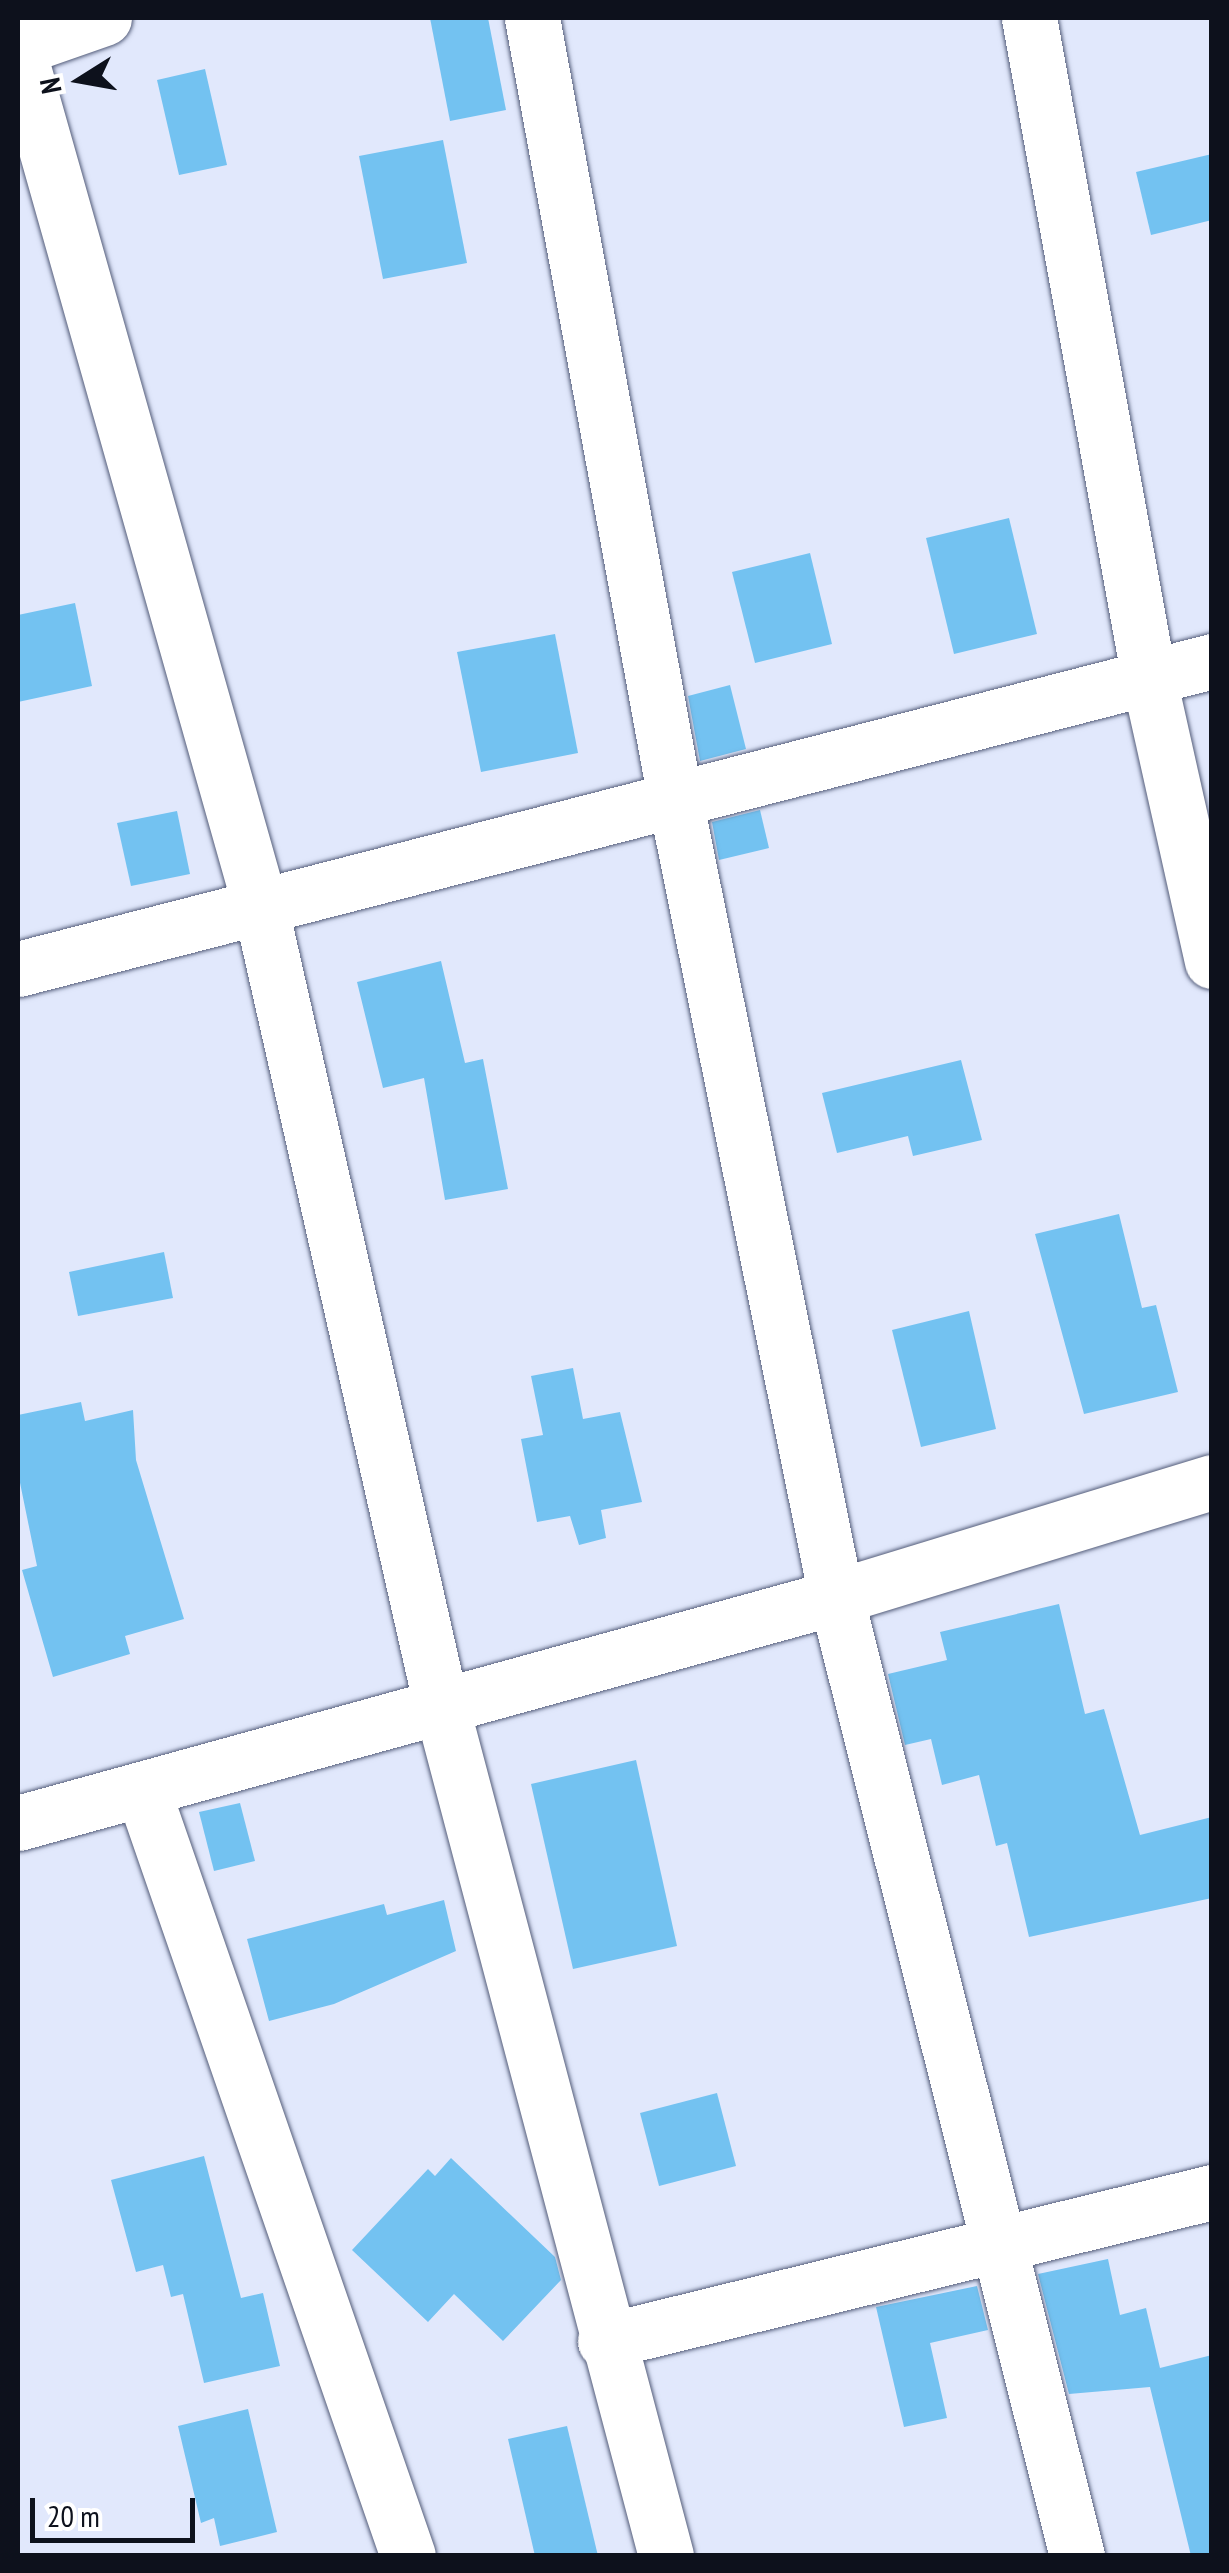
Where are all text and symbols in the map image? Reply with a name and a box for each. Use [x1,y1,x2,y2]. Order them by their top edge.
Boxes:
north arrow [30,30,130,130]
text: N [30,75,70,97]
scale bar [35,2478,200,2540]
text: 20 m [47,2496,100,2535]

